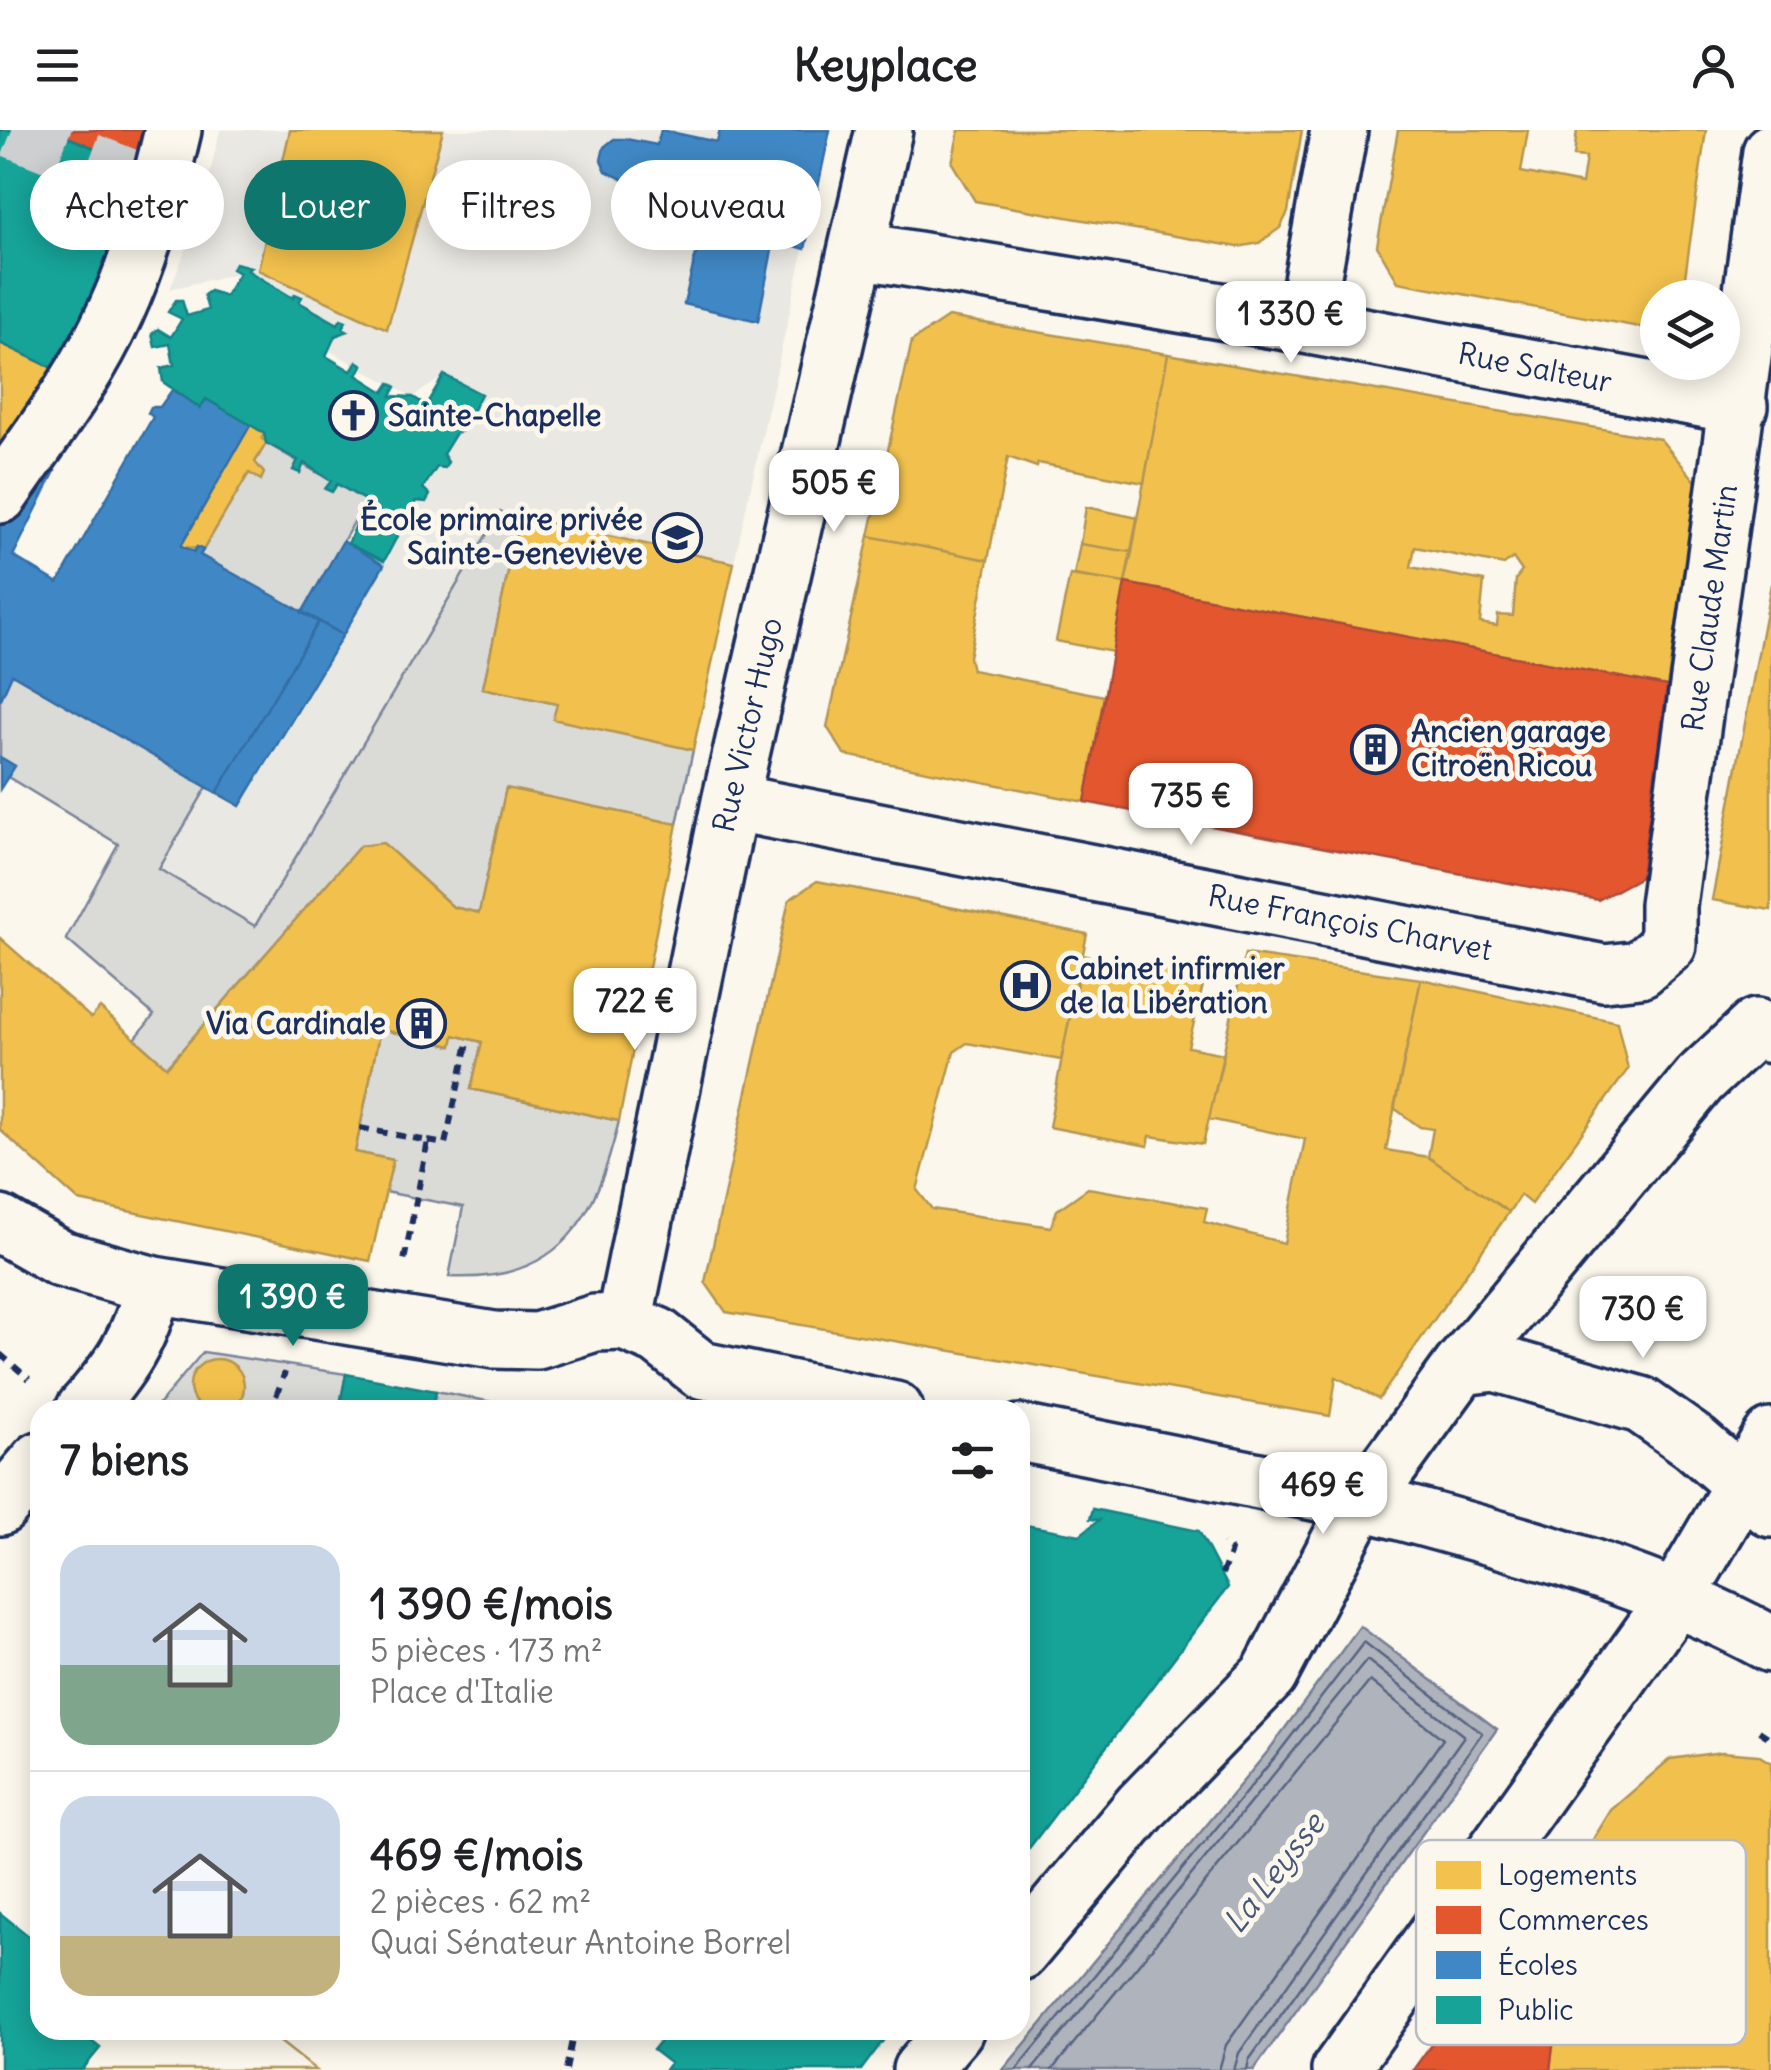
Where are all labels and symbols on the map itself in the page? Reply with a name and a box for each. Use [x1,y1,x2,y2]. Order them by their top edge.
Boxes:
pin: 1 330 € [1199,281,1383,366]
street label: Rue Salteur [1455,334,1615,401]
church icon: Sainte-Chapelle [327,390,379,442]
place label: Sainte-Chapelle [388,396,601,434]
pin: 505 € [764,450,904,535]
street label: Rue Claude Martin [1673,482,1745,734]
place label: École primaire privée Sainte-Geneviève [360,499,643,572]
school or university icon: École primaire privée Sainte-Geneviève [652,511,704,563]
street label: Rue Victor Hugo [704,614,790,836]
place label: Ancien garage Citroën Ricou [1411,712,1606,784]
building icon: Ancien garage Citroën Ricou [1350,723,1402,775]
pin: 735 € [1121,763,1261,848]
street label: Rue François Charvet [1205,876,1495,968]
place label: Cabinet infirmier de la Libération [1060,949,1286,1021]
hospital icon: Cabinet infirmier de la Libération [999,960,1051,1012]
pin: 722 € [565,968,705,1053]
building icon: Via Cardinale [395,998,447,1050]
place label: Via Cardinale [206,1004,386,1042]
pin: 1 390 € [201,1264,385,1349]
pin: 730 € [1573,1276,1713,1361]
pin: 469 € [1253,1452,1393,1537]
water label: La Leysse [1214,1802,1335,1941]
legend [1416,1840,1746,2045]
text: Logements [1498,1857,1637,1893]
text: Commerces [1498,1902,1649,1938]
text: Écoles [1498,1946,1578,1983]
text: Public [1498,1992,1573,2028]

